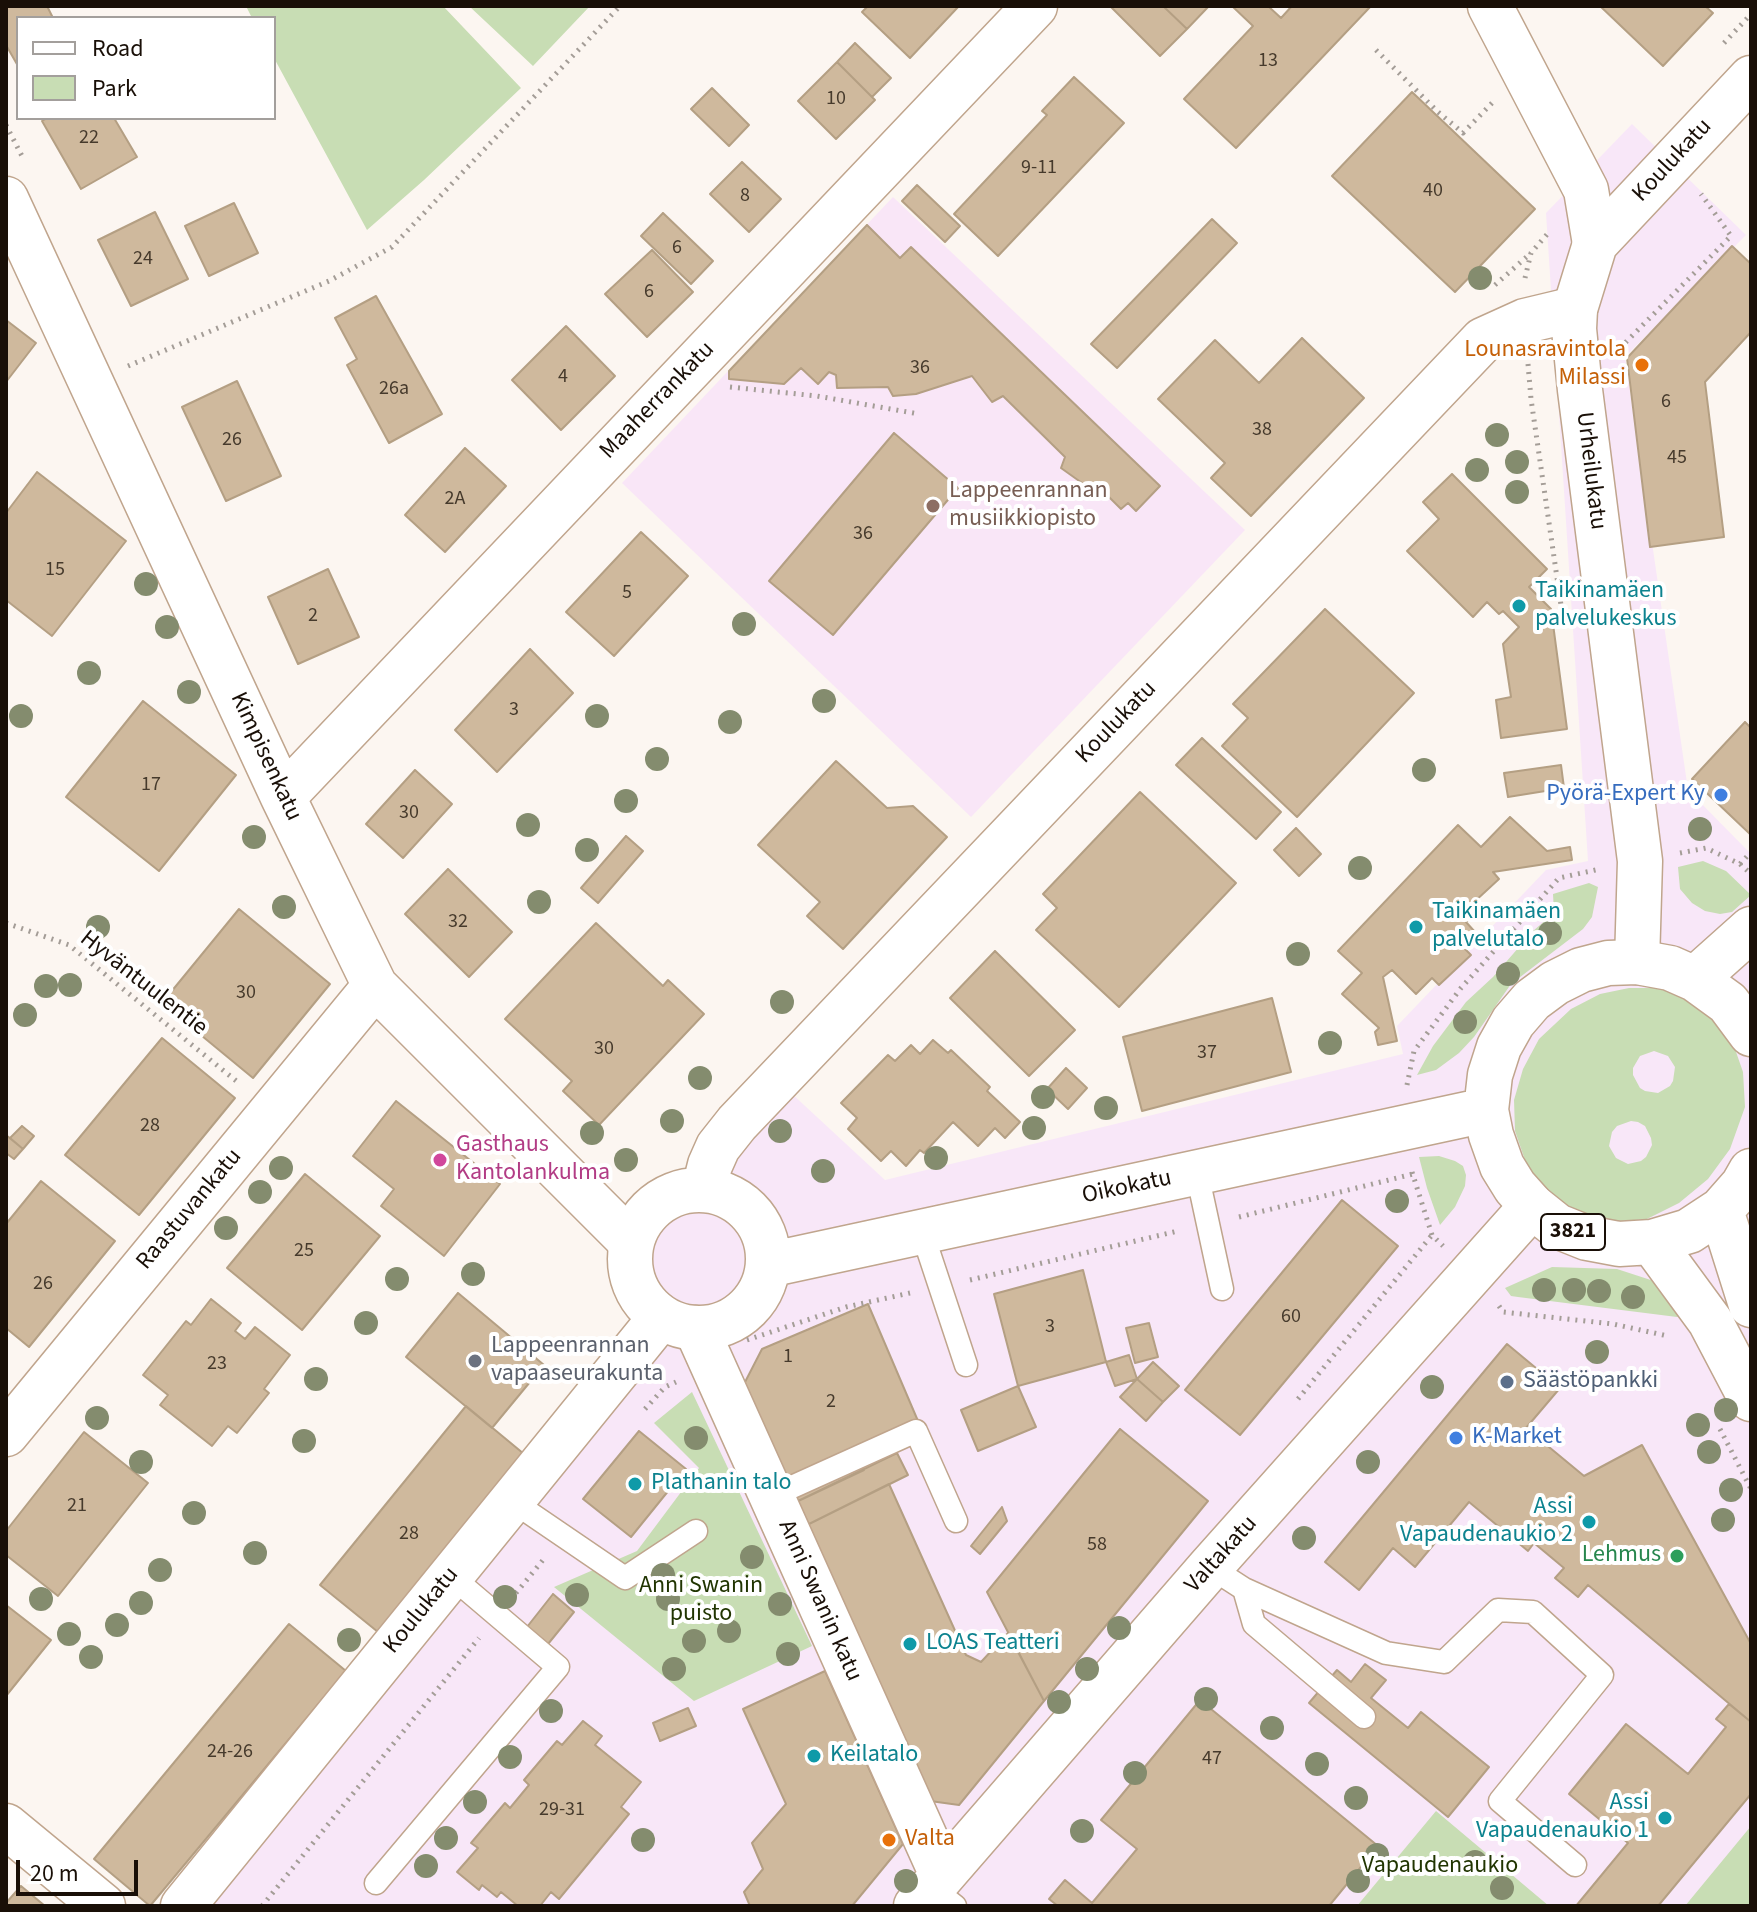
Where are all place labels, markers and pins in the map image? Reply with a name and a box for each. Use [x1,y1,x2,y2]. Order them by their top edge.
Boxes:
place label: Lounasravintola Milassi [1464,337,1626,393]
marker: Lounasravintola Milassi [1633,356,1651,374]
place label: Lappeenrannan musiikkiopisto [949,478,1108,534]
marker: Lappeenrannan musiikkiopisto [924,497,942,515]
place label: Taikinamäen palvelukeskus [1535,578,1676,634]
marker: Taikinamäen palvelukeskus [1510,597,1528,615]
place label: Pyörä-Expert Ky [1546,781,1705,809]
marker: Pyörä-Expert Ky [1712,786,1730,804]
place label: Taikinamäen palvelutalo [1432,899,1561,955]
marker: Taikinamäen palvelutalo [1407,918,1425,936]
place label: Gasthaus Kantolankulma [456,1132,610,1188]
marker: Gasthaus Kantolankulma [431,1151,449,1169]
place label: Lappeenrannan vapaaseurakunta [491,1333,663,1389]
marker: Lappeenrannan vapaaseurakunta [466,1352,484,1370]
place label: Säästöpankki [1523,1368,1658,1396]
marker: Säästöpankki [1498,1373,1516,1391]
place label: K-Market [1472,1424,1562,1452]
marker: K-Market [1447,1429,1465,1447]
place label: Plathanin talo [651,1470,792,1498]
marker: Plathanin talo [626,1475,644,1493]
place label: Assi Vapaudenaukio 2 [1400,1494,1573,1550]
marker: Assi Vapaudenaukio 2 [1580,1513,1598,1531]
place label: Lehmus [1582,1542,1661,1570]
marker: Lehmus [1668,1547,1686,1565]
place label: LOAS Teatteri [926,1630,1060,1658]
marker: LOAS Teatteri [901,1635,919,1653]
place label: Keilatalo [830,1742,918,1770]
marker: Keilatalo [805,1747,823,1765]
place label: Assi Vapaudenaukio 1 [1476,1790,1649,1846]
marker: Assi Vapaudenaukio 1 [1656,1809,1674,1827]
place label: Valta [905,1826,955,1854]
marker: Valta [880,1831,898,1849]

